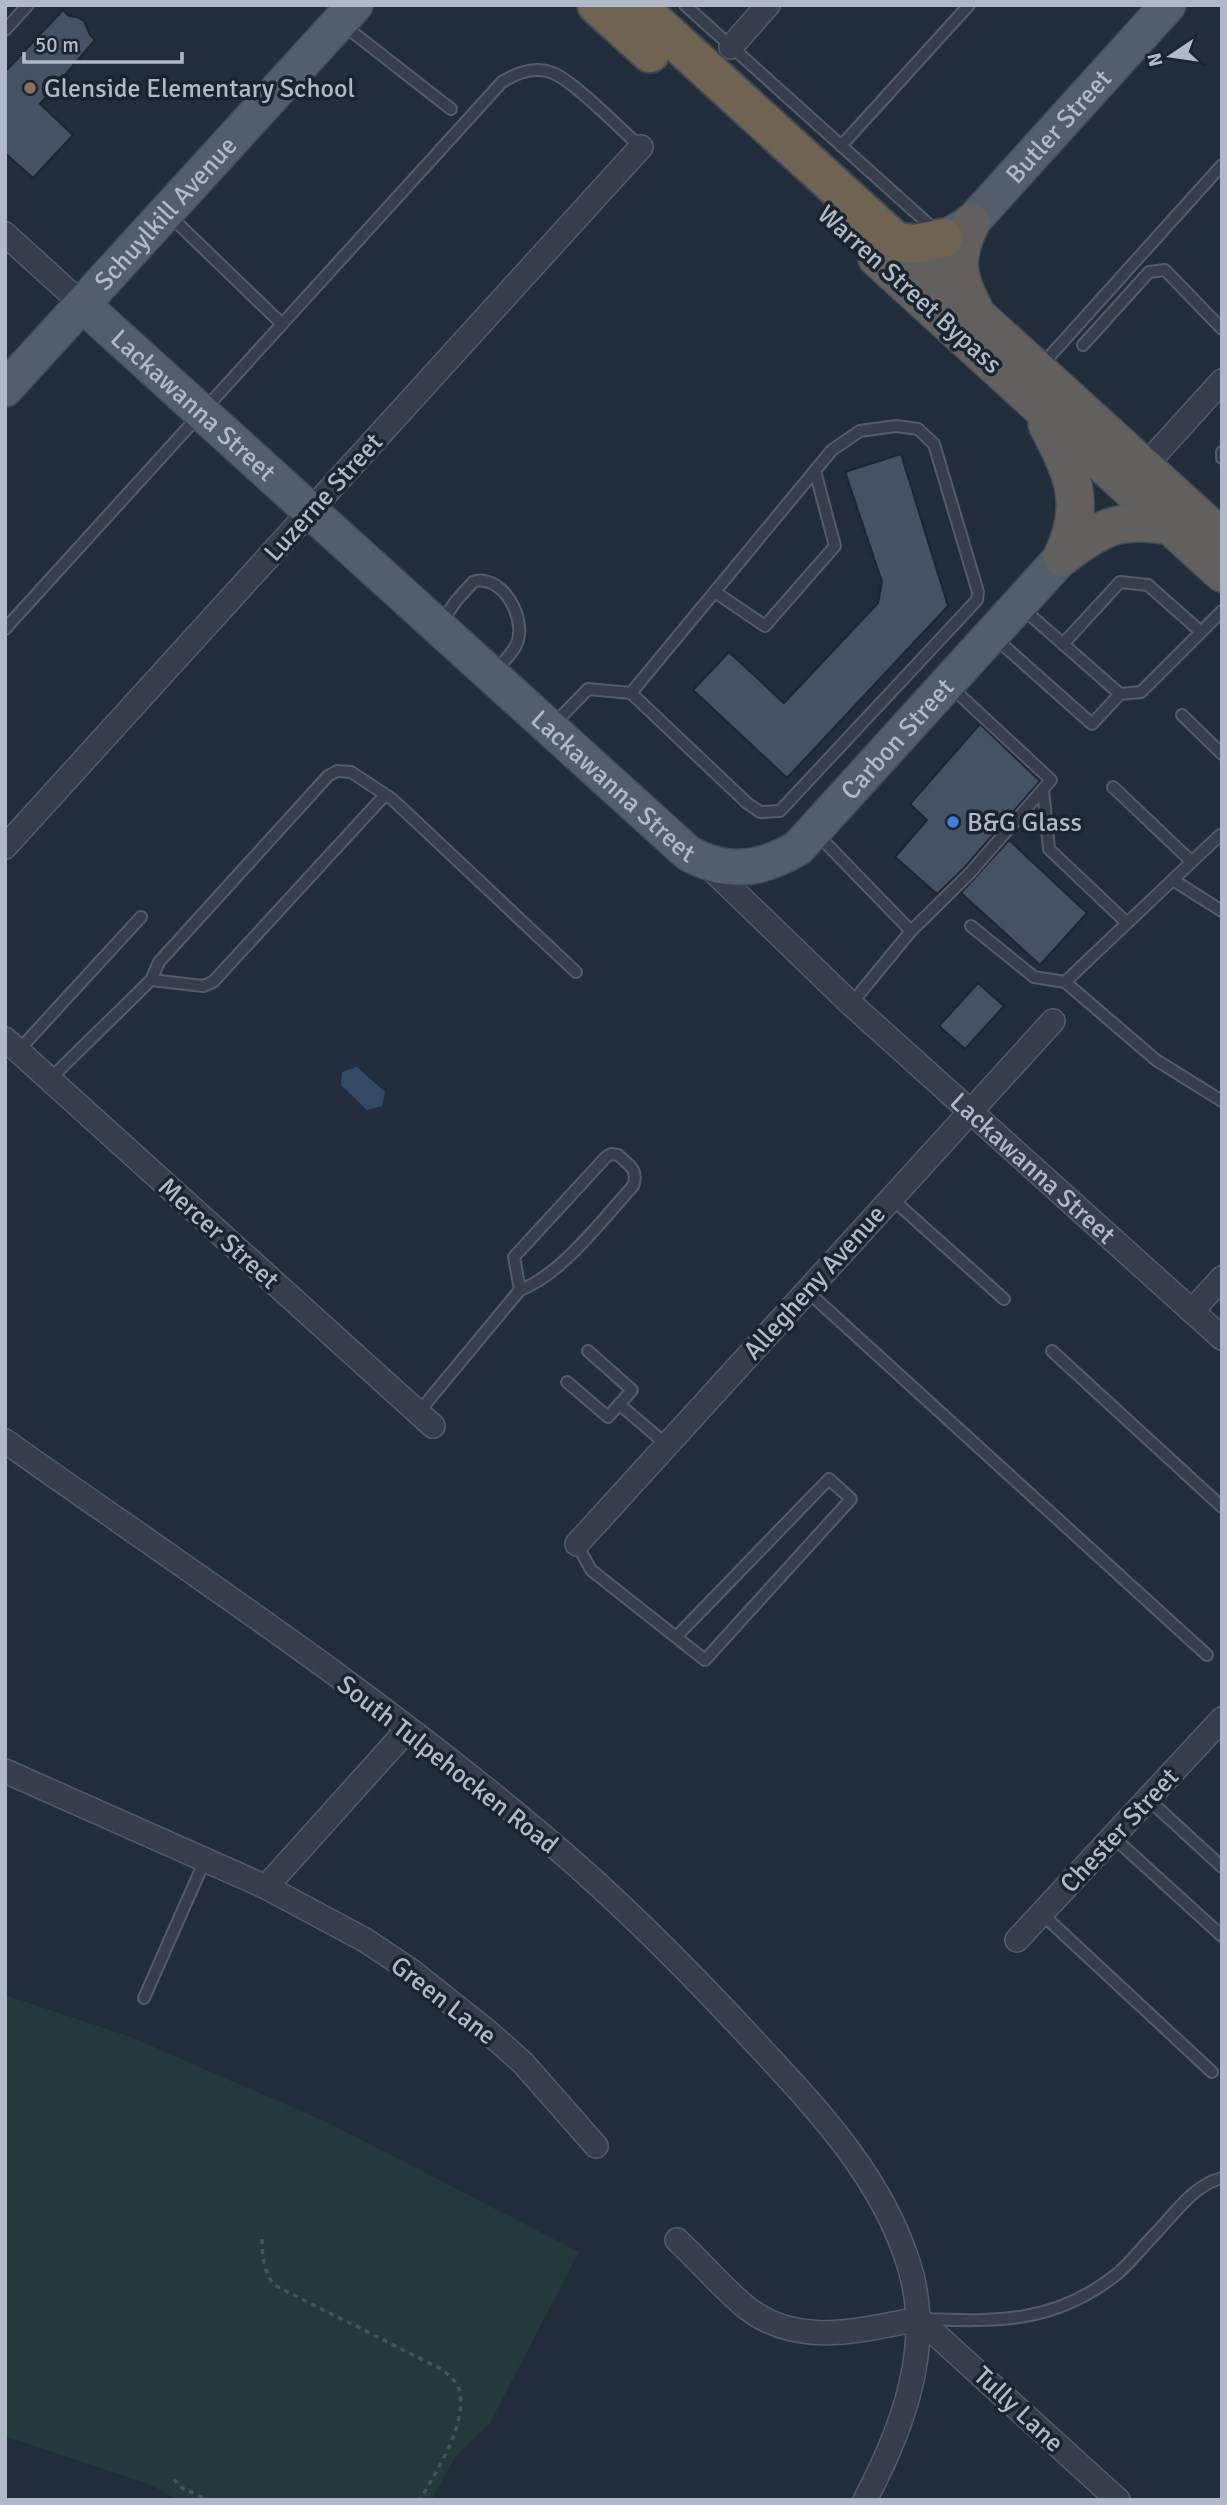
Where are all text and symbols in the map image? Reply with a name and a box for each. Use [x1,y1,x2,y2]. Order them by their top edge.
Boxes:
scale bar [24,21,182,65]
north arrow [1136,21,1206,91]
text: 50 m [35,32,79,58]
text: N [1142,50,1169,69]
street label: Butler Street [999,63,1119,191]
place label: Glenside Elementary School [44,73,355,105]
marker: Glenside Elementary School [22,80,38,96]
street label: Schuylkill Avenue [88,130,244,297]
street label: Warren Street Bypass [811,199,1008,381]
street label: Lackawanna Street [104,323,282,489]
street label: Luzerne Street [258,427,390,568]
street label: Carbon Street [834,672,961,807]
street label: Lackawanna Street [524,704,700,871]
place label: B&G Glass [967,807,1082,839]
marker: B&G Glass [945,814,961,830]
street label: Lackawanna Street [943,1086,1122,1251]
street label: Mercer Street [151,1171,285,1296]
street label: Allegheny Avenue [737,1199,893,1367]
street label: South Tulpehocken Road [331,1669,564,1861]
street label: Chester Street [1054,1762,1186,1900]
street label: Green Lane [384,1950,503,2052]
street label: Tully Lane [967,2360,1070,2459]

